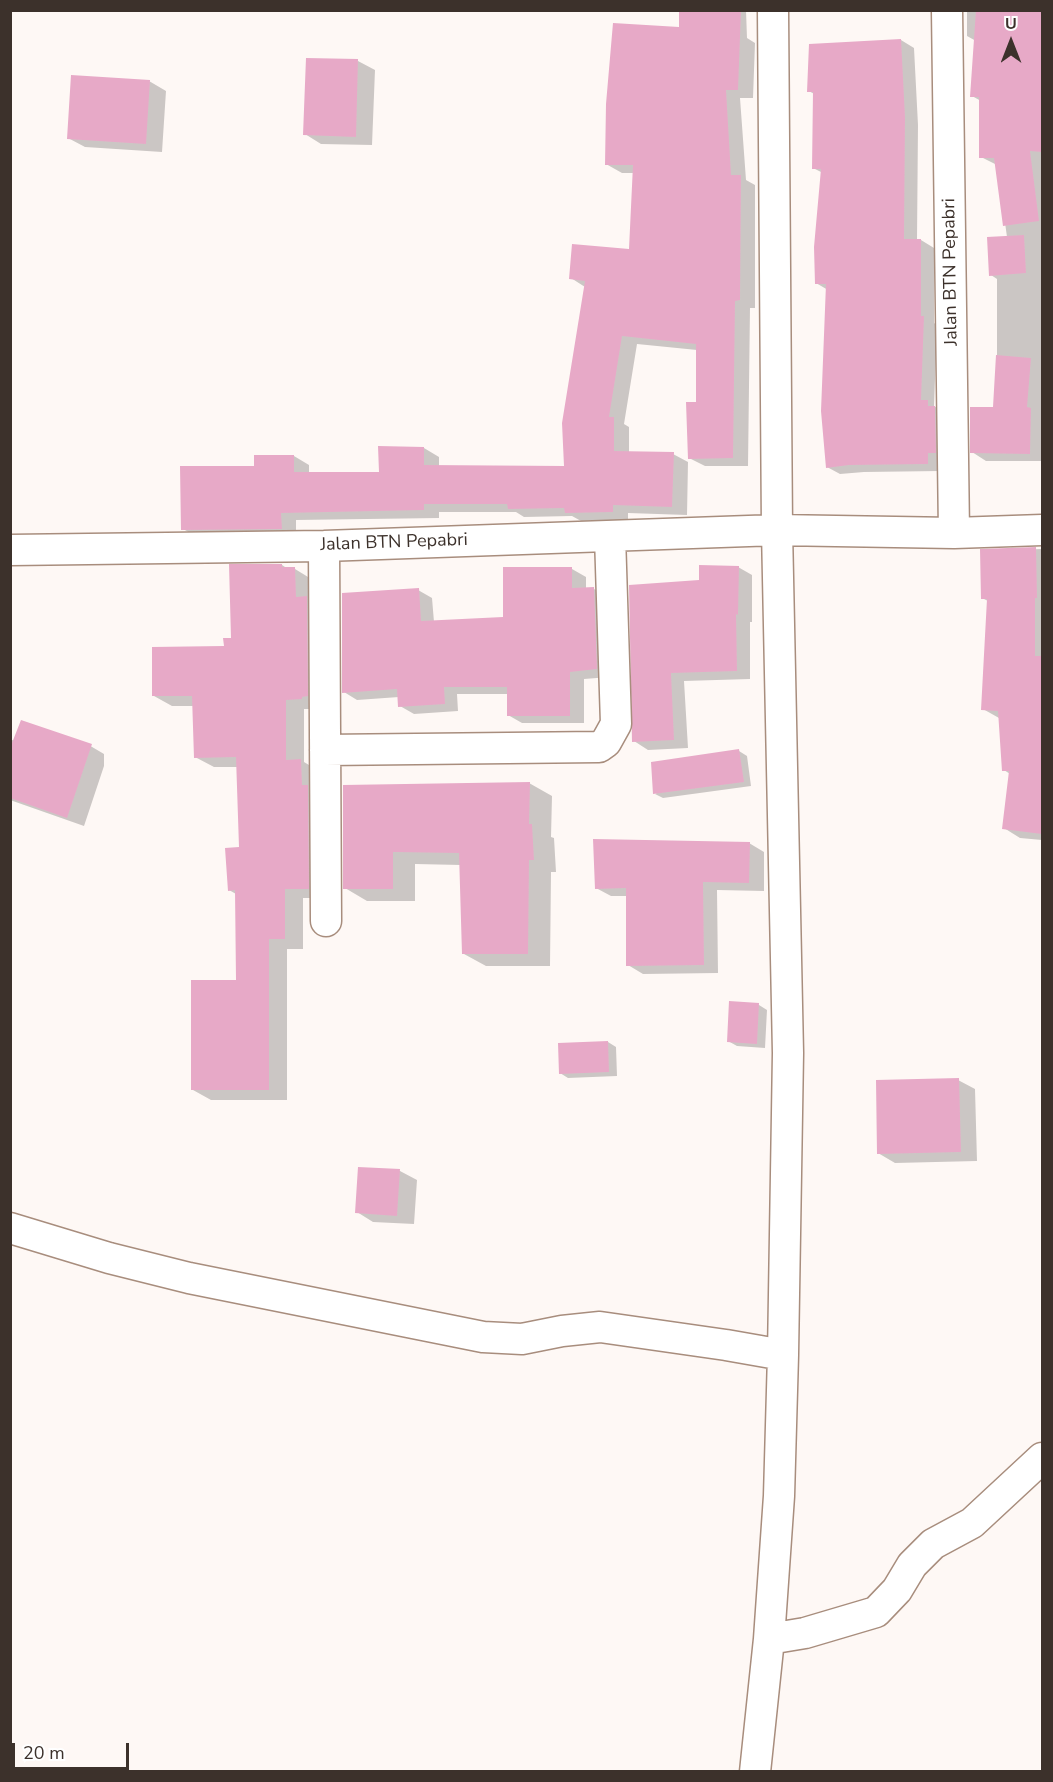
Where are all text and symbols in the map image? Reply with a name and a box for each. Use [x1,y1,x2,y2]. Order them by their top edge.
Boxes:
north arrow [981,12,1041,72]
text: U [1005,13,1017,35]
street label: Jalan BTN Pepabri [939,198,963,346]
street label: Jalan BTN Pepabri [320,530,468,556]
scale bar [15,1731,132,1769]
text: 20 m [23,1741,65,1765]

